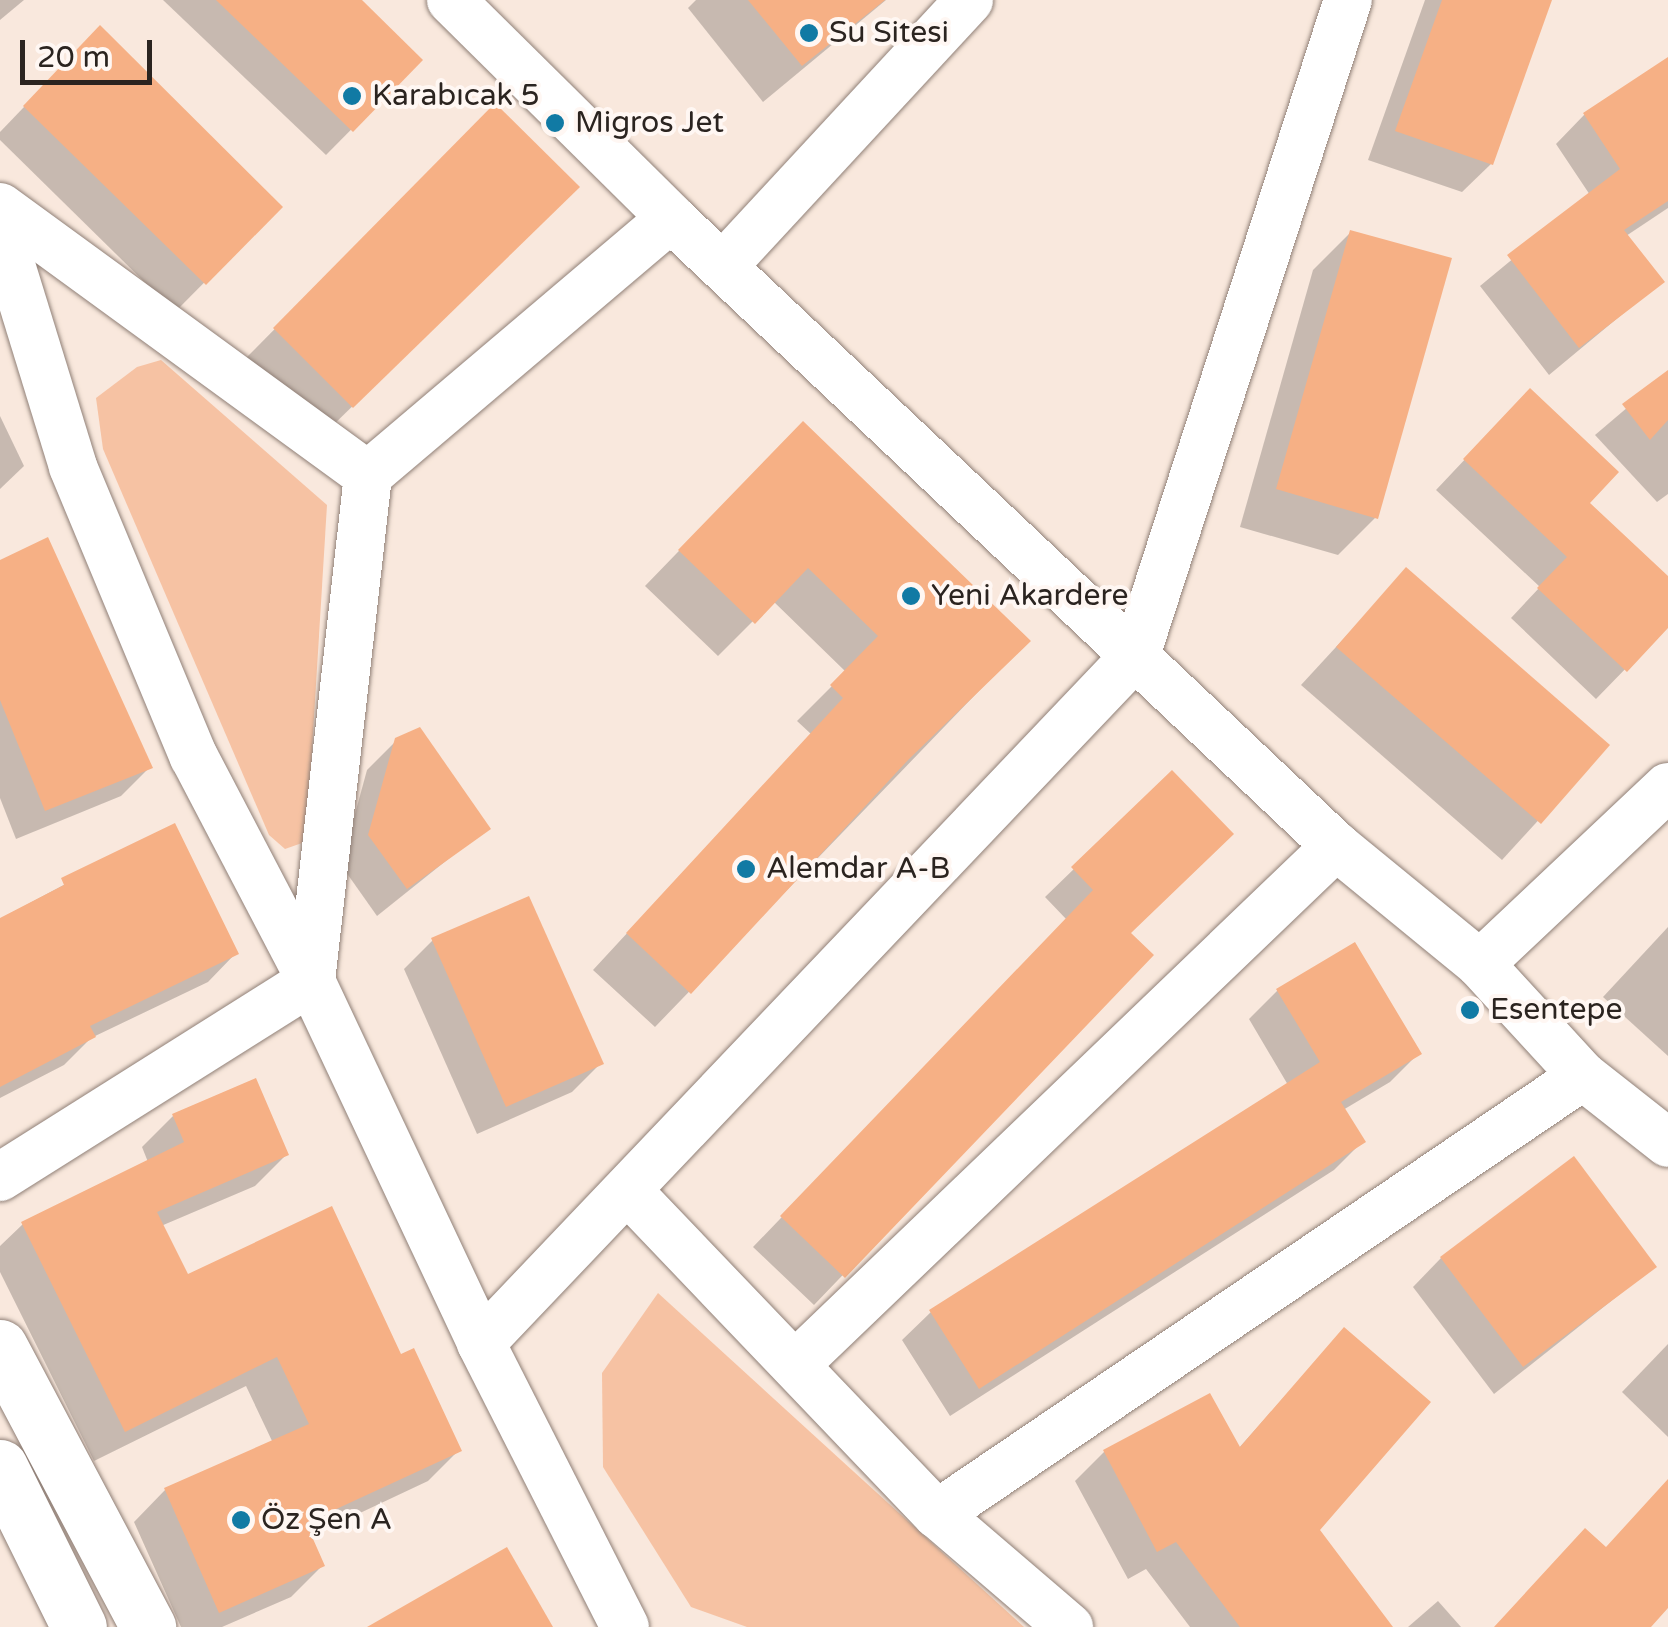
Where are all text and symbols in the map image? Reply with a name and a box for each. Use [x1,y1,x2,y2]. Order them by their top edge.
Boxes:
place label: Su Sitesi [829,15,949,51]
scale bar [25,20,158,82]
marker: Su Sitesi [798,22,820,44]
text: 20 m [37,39,110,76]
place label: Karabıcak 5 [372,78,540,114]
marker: Karabıcak 5 [341,85,363,107]
place label: Migros Jet [575,105,724,141]
marker: Migros Jet [544,112,566,134]
place label: Yeni Akardere [931,578,1129,614]
marker: Yeni Akardere [900,585,922,607]
place label: Alemdar A-B [766,851,950,887]
marker: Alemdar A-B [735,858,757,880]
place label: Esentepe [1490,992,1622,1028]
marker: Esentepe [1459,999,1481,1021]
place label: Öz Şen A [261,1502,392,1538]
marker: Öz Şen A [230,1509,252,1531]

